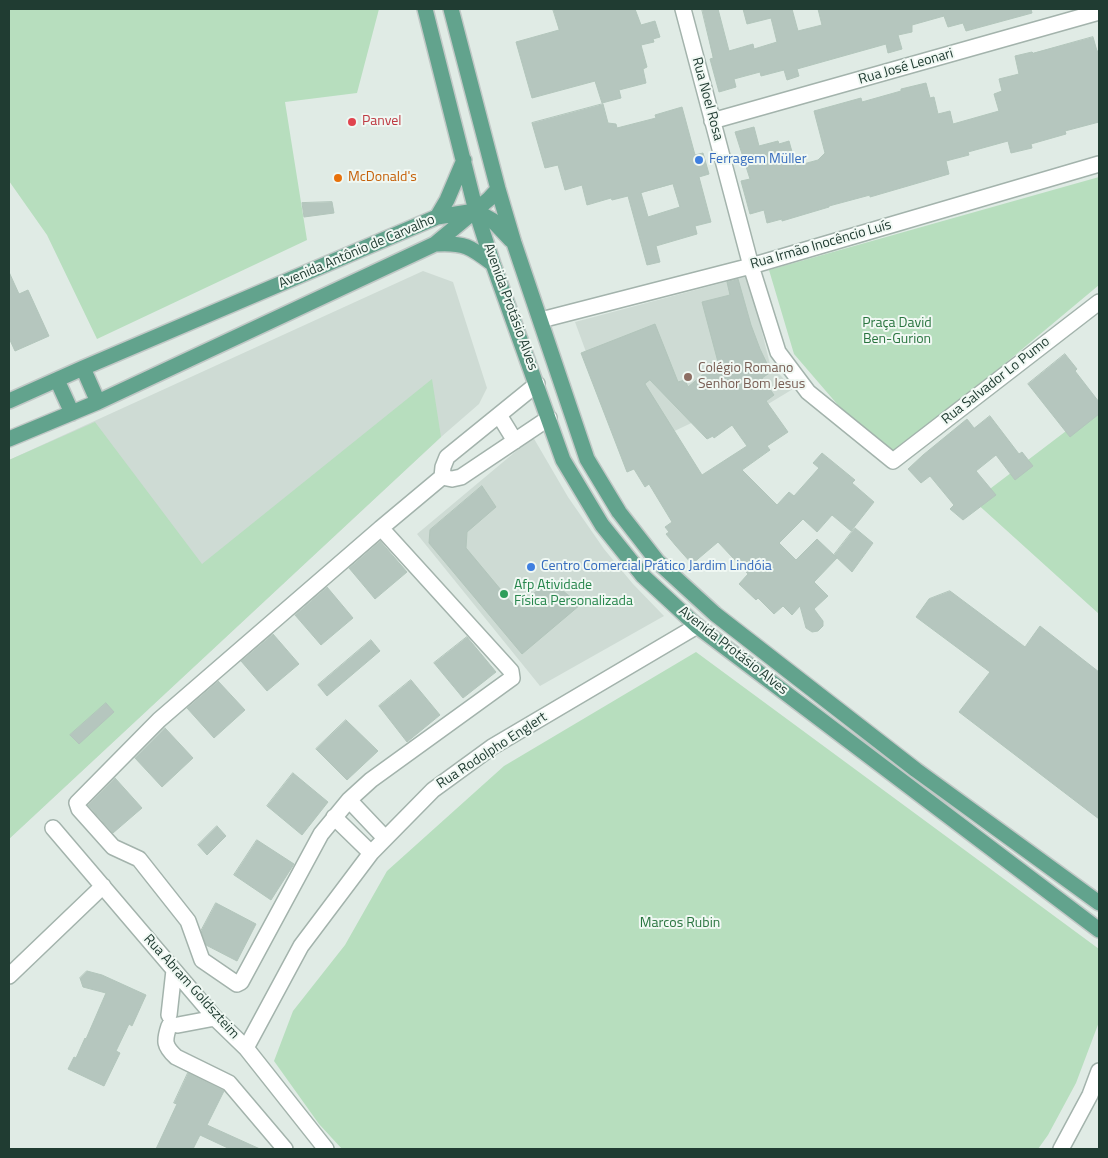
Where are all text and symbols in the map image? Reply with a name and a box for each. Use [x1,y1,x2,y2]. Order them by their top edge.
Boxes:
street label: Rua José Leonari [857,45,955,89]
street label: Rua Noel Rosa [688,55,726,143]
place label: Panvel [362,114,402,130]
marker: Panvel [346,116,358,128]
place label: Ferragem Müller [709,152,807,168]
marker: Ferragem Müller [693,154,705,166]
place label: McDonald's [348,170,417,186]
marker: McDonald's [332,172,344,184]
street label: Avenida Antônio de Carvalho [276,211,438,293]
street label: Rua Irmão Inocêncio Luís [749,217,893,273]
street label: Avenida Protásio Alves [479,241,541,373]
park label: Praça David Ben-Gurion [862,316,932,348]
street label: Rua Salvador Lo Pumo [939,334,1053,428]
place label: Colégio Romano Senhor Bom Jesus [698,361,805,394]
marker: Colégio Romano Senhor Bom Jesus [682,371,694,383]
place label: Centro Comercial Prático Jardim Lindóia [541,559,772,575]
marker: Centro Comercial Prático Jardim Lindóia [525,561,537,573]
place label: Afp Atividade Física Personalizada [514,578,633,610]
marker: Afp Atividade Física Personalizada [498,588,510,600]
street label: Avenida Protásio Alves [675,603,791,699]
street label: Rua Rodolpho Englert [434,709,550,793]
park label: Marcos Rubin [640,916,720,932]
street label: Rua Abram Goldszteim [140,931,242,1043]

